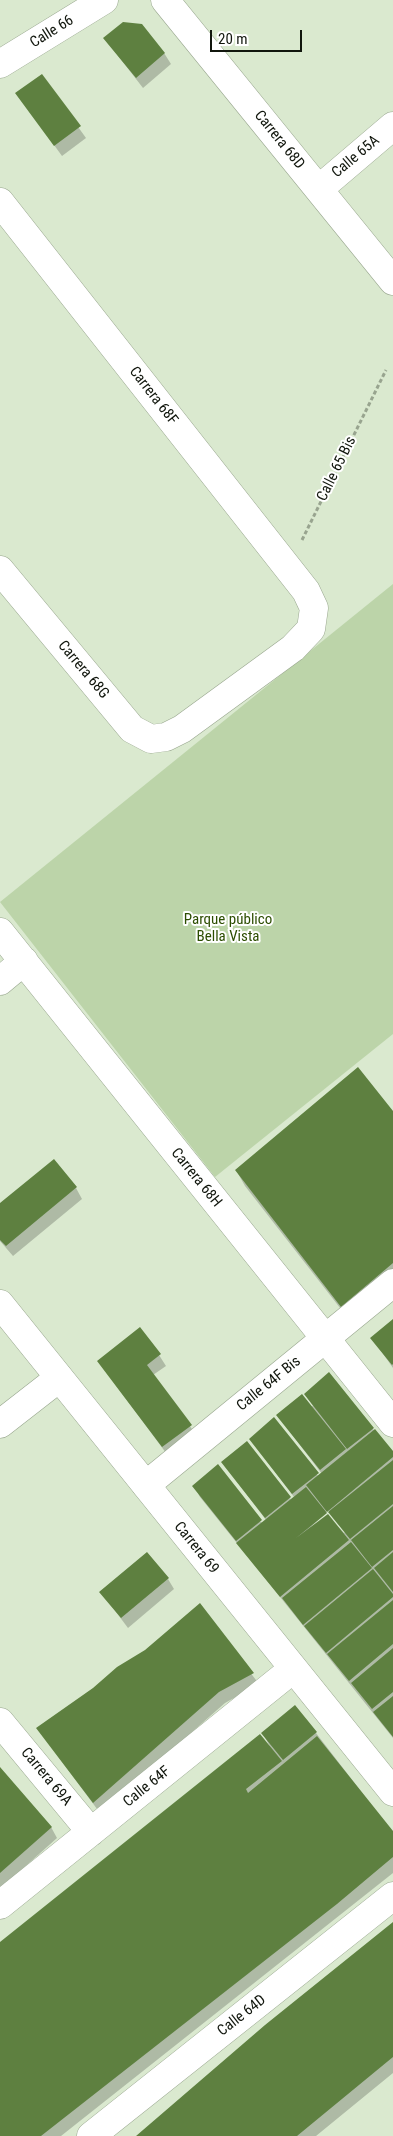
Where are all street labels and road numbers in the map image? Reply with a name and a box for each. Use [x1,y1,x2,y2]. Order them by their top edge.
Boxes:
street label: Calle 66 [27,12,77,52]
street label: Carrera 68D [250,107,308,173]
street label: Calle 65A [329,132,383,182]
street label: Carrera 68F [125,363,181,429]
street label: Calle 65 Bis [314,434,360,504]
street label: Carrera 68G [54,637,112,703]
street label: Carrera 68H [167,1145,225,1211]
street label: Calle 64F Bis [233,1353,305,1415]
street label: Carrera 69 [170,1518,222,1578]
street label: Carrera 69A [17,1744,75,1810]
street label: Calle 64F [120,1763,174,1811]
street label: Calle 64D [214,1992,270,2040]

